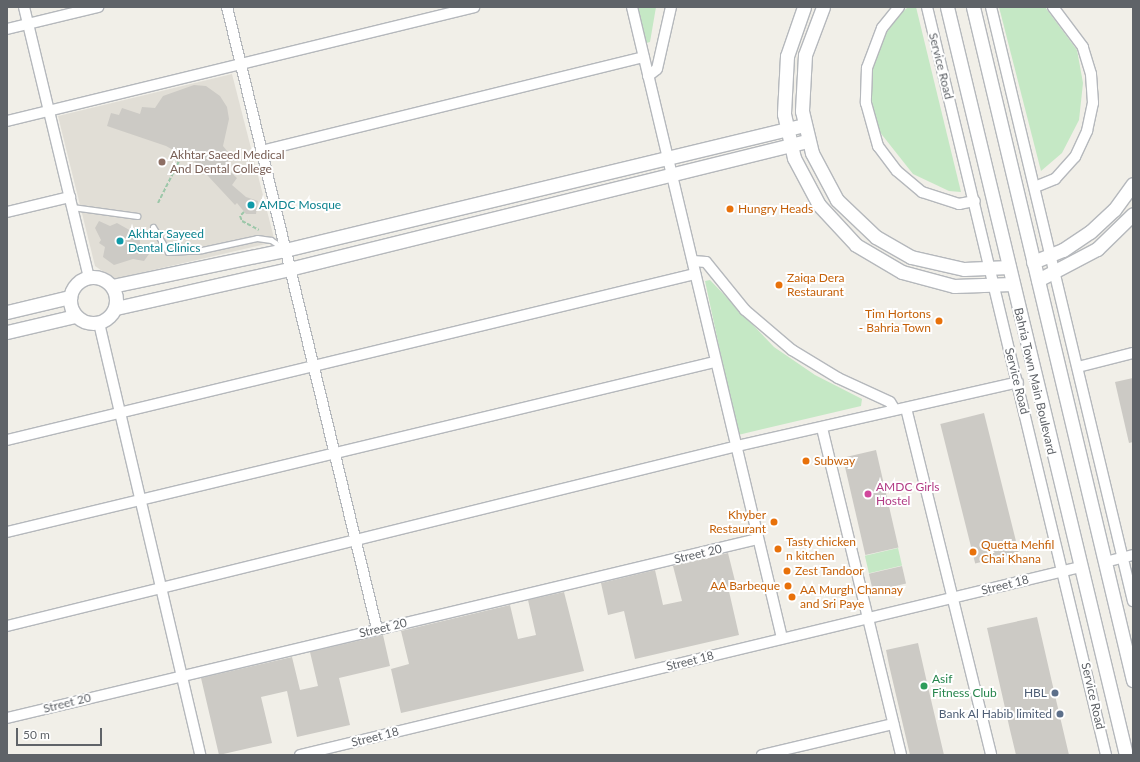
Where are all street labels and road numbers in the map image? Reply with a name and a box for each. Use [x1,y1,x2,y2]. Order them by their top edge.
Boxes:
street label: Service Road [926,31,956,101]
street label: Bahria Town Main Boulevard [1011,306,1059,456]
street label: Service Road [1002,346,1032,416]
street label: Street 20 [673,542,723,566]
street label: Street 18 [980,572,1030,598]
street label: Street 20 [358,616,408,640]
street label: Street 18 [665,648,715,674]
street label: Service Road [1078,661,1108,731]
street label: Street 20 [42,690,92,716]
street label: Street 18 [350,724,400,750]

